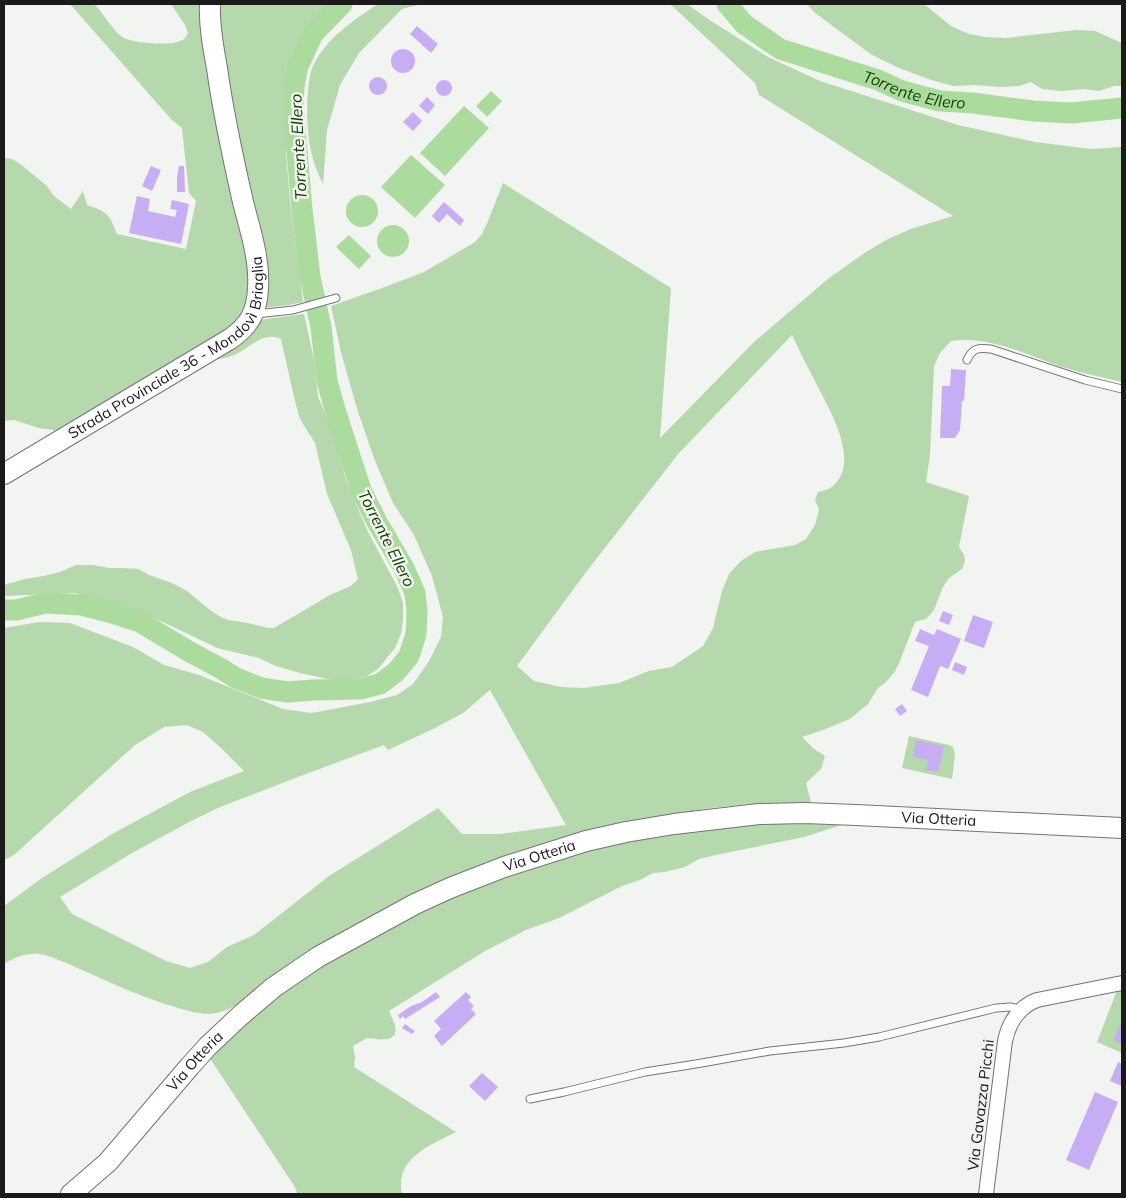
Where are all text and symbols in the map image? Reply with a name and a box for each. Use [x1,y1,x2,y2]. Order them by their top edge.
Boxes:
water label: Torrente Ellero [861,66,966,113]
water label: Torrente Ellero [285,93,311,201]
street label: Strada Provinciale 36 - Mondovì Briaglia [64,255,267,443]
water label: Torrente Ellero [354,486,420,590]
street label: Via Otteria [901,807,977,830]
street label: Via Otteria [501,835,578,876]
street label: Via Otteria [162,1027,227,1095]
street label: Via Gavazza Picchi [963,1038,998,1172]

